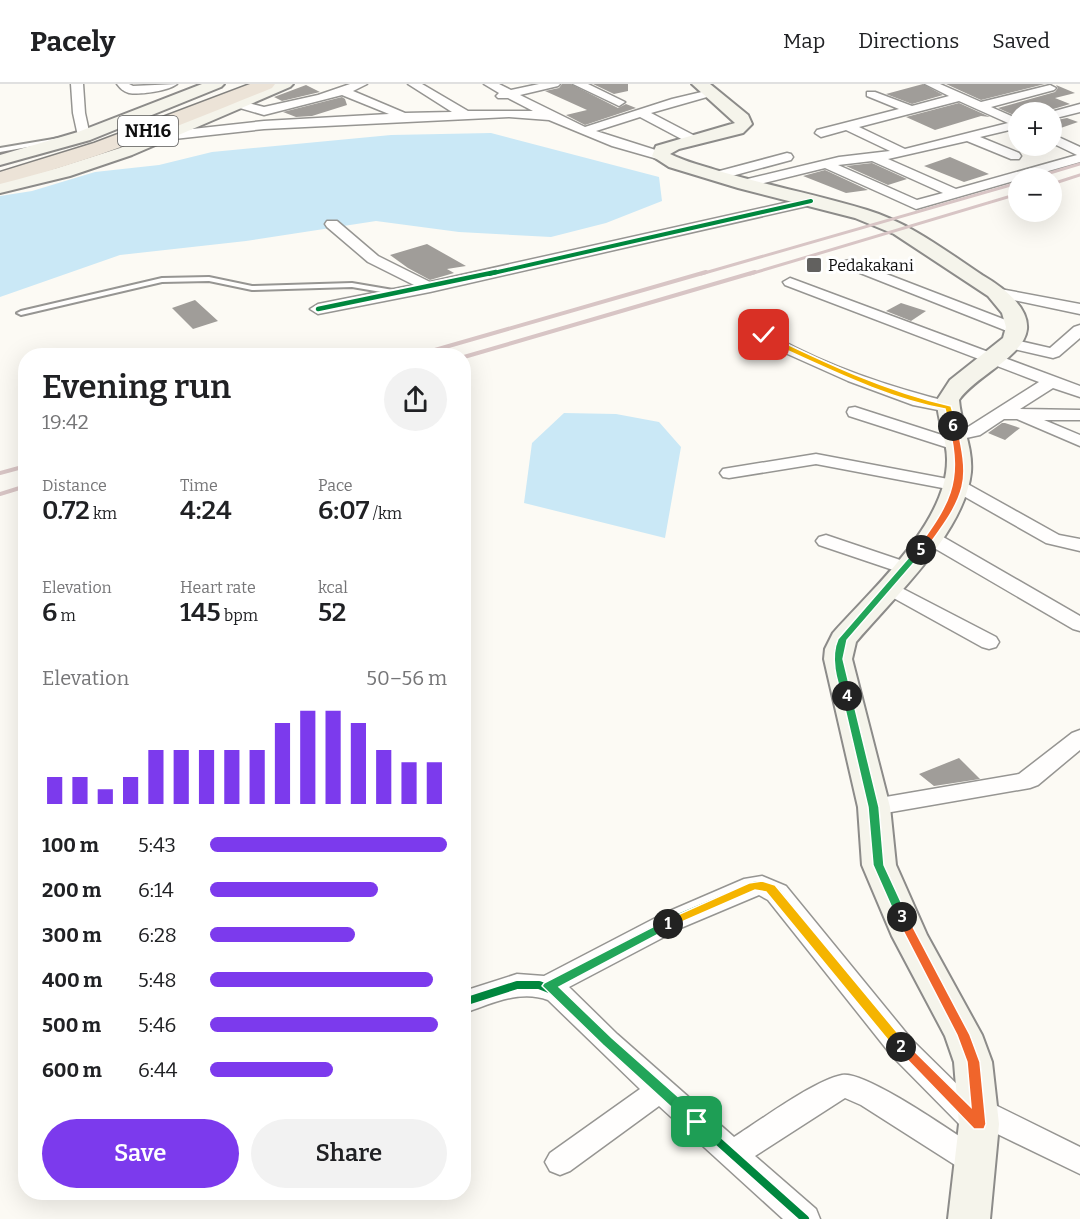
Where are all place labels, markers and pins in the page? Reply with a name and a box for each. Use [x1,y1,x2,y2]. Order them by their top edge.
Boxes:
marker: Pedakakani [805,256,823,274]
place label: Pedakakani [828,256,914,275]
pin [738,309,789,360]
pin: 6 [938,411,968,441]
pin: 5 [906,535,936,565]
pin: 4 [832,681,862,711]
pin: 3 [887,902,917,932]
pin: 1 [653,909,683,939]
pin: 2 [886,1032,916,1062]
pin [671,1096,722,1147]

